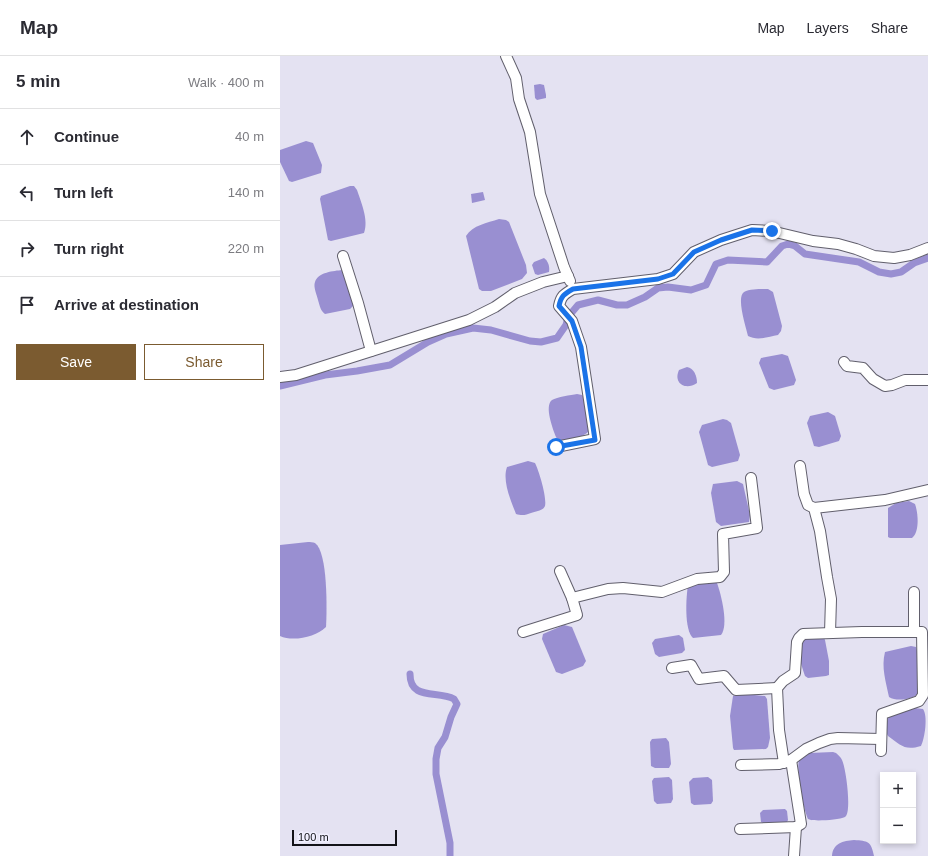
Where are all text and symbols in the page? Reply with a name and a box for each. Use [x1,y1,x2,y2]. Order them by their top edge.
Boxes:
text: Map [20,17,58,38]
text: Map [757,20,785,36]
text: Layers [807,20,849,36]
text: Share [871,20,908,36]
text: 5 min [16,72,60,91]
text: Walk · 400 m [188,75,264,90]
icon: ahead [16,126,38,148]
text: Continue [54,128,119,145]
text: 40 m [235,129,264,144]
icon: left [16,182,38,204]
text: Turn left [54,184,113,201]
text: 140 m [228,185,264,200]
route end [763,222,781,240]
icon: right [16,238,38,260]
text: Turn right [54,240,124,257]
text: 220 m [228,241,264,256]
icon: arrive [16,294,38,316]
text: Arrive at destination [54,296,199,313]
button: Save [16,344,136,380]
button: Share [144,344,264,380]
route start [547,438,565,456]
map controls [880,772,916,844]
button: + [880,772,916,808]
button: − [880,808,916,844]
scale bar [292,828,397,847]
text: 100 m [298,831,329,843]

